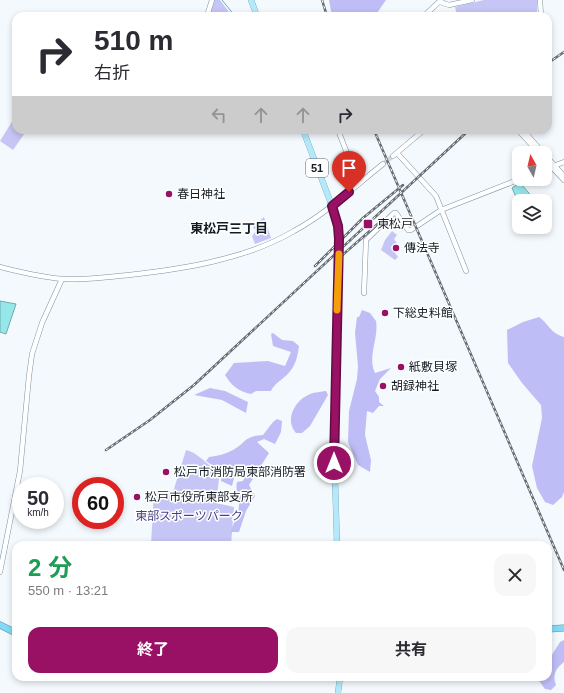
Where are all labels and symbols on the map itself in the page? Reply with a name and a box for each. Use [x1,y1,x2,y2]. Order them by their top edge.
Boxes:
north arrow [512,146,552,186]
pin [332,151,366,192]
road number: 51 [306,159,328,177]
place label: 春日神社 [177,187,225,201]
marker: 春日神社 [164,189,174,199]
place label: 東松戸 [377,217,413,231]
marker: 東松戸 [362,218,374,230]
district label: 東松戸三丁目 [190,221,268,236]
place label: 傳法寺 [404,241,440,255]
marker: 傳法寺 [391,243,401,253]
place label: 下総史料館 [393,306,453,320]
marker: 下総史料館 [380,308,390,318]
place label: 紙敷貝塚 [409,360,457,374]
marker: 紙敷貝塚 [396,362,406,372]
place label: 胡録神社 [391,379,439,393]
marker: 胡録神社 [378,381,388,391]
position arrow [313,442,355,484]
place label: 松戸市消防局東部消防署 [174,465,306,479]
marker: 松戸市消防局東部消防署 [161,467,171,477]
speed limit sign: 60 [72,477,124,529]
place label: 松戸市役所東部支所 [145,490,253,504]
marker: 松戸市役所東部支所 [132,492,142,502]
park label: 東部スポーツパーク [135,509,243,523]

